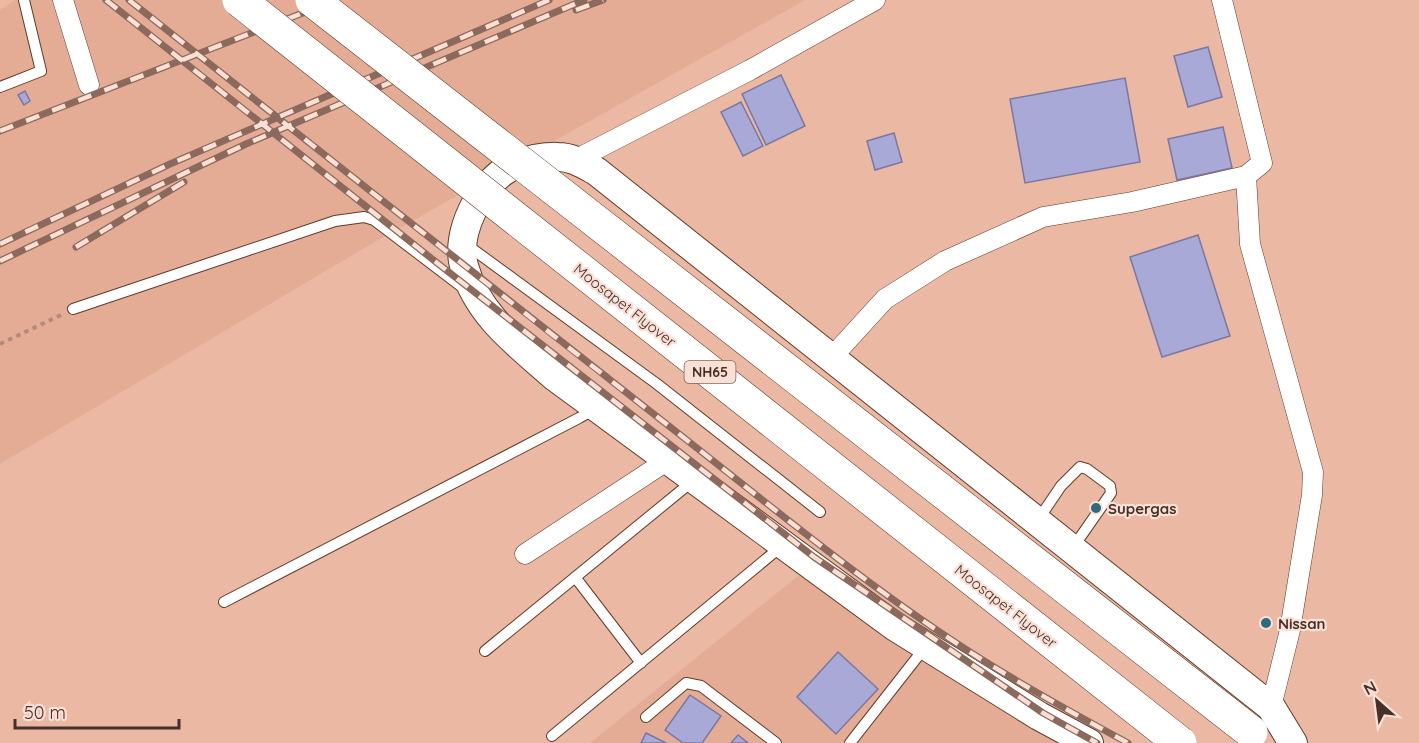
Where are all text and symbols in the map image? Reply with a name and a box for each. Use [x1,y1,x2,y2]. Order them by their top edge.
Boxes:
street label: Moosapet Flyover [570,259,680,351]
road number: NH65 [684,361,736,383]
place label: Supergas [1108,499,1176,518]
marker: Supergas [1089,501,1103,515]
street label: Moosapet Flyover [951,560,1061,652]
place label: Nissan [1278,614,1326,633]
marker: Nissan [1259,616,1273,630]
north arrow [1347,671,1407,731]
text: N [1360,676,1380,699]
scale bar [15,692,178,730]
text: 50 m [24,701,66,724]

